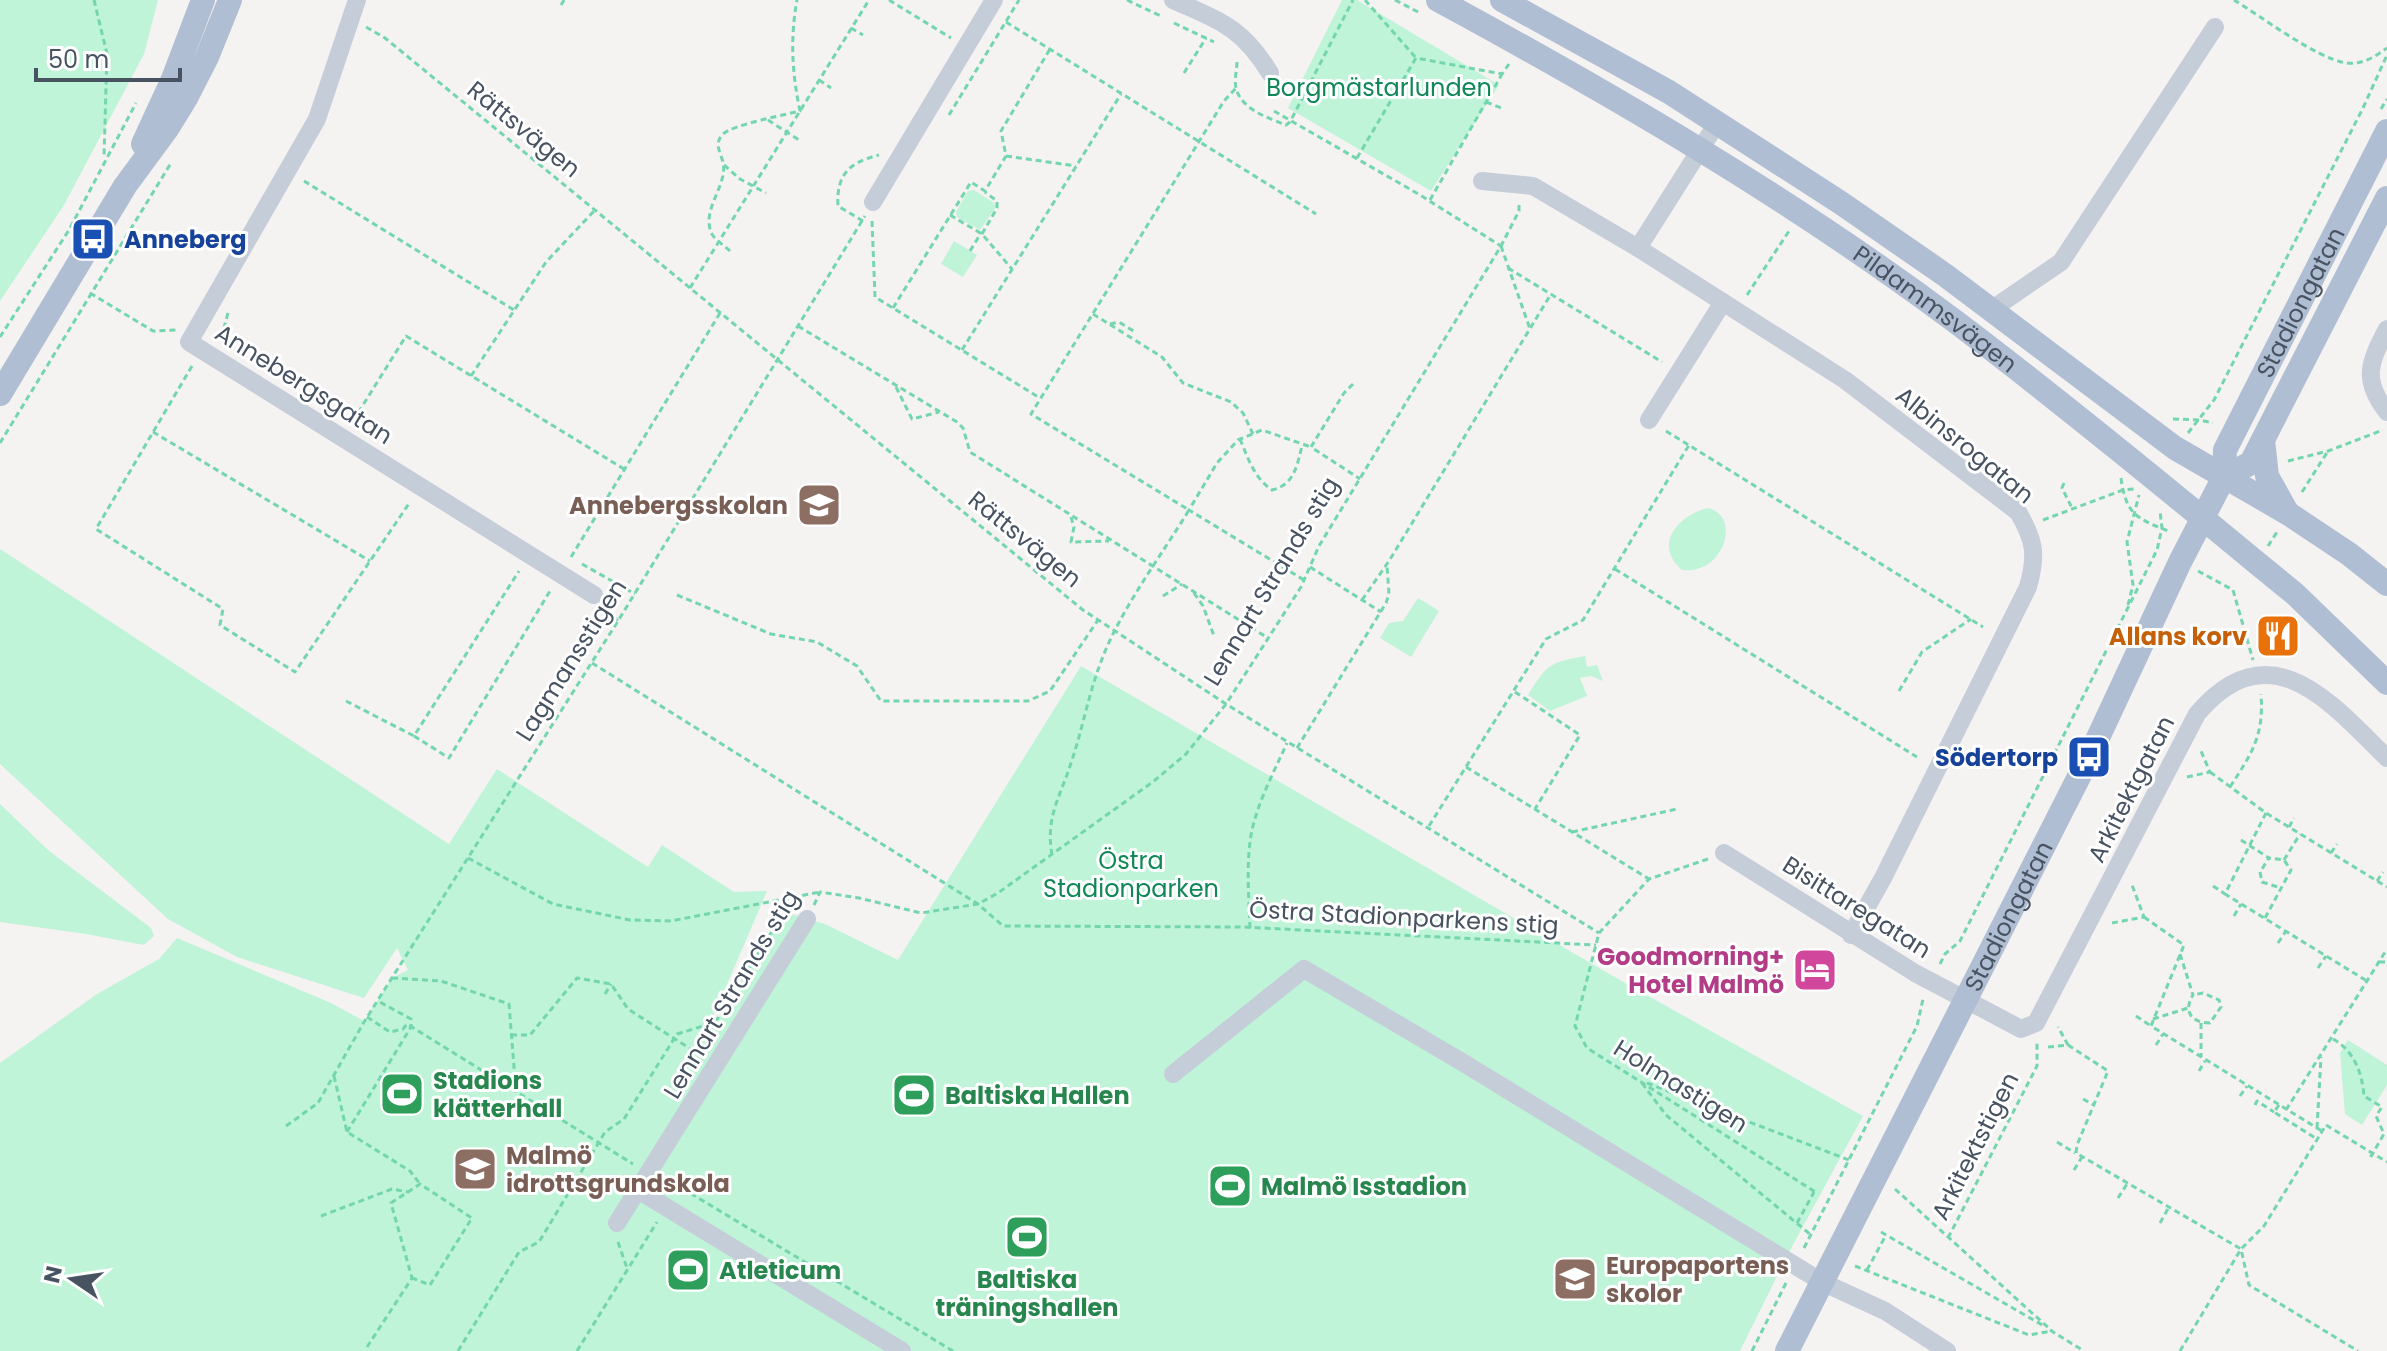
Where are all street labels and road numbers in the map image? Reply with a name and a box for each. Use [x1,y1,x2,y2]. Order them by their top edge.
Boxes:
street label: Rättsvägen [460,73,588,185]
street label: Stadiongatan [2248,221,2352,383]
street label: Pildammsvägen [1847,237,2025,380]
street label: Annebergsgatan [209,316,399,452]
street label: Albinsrogatan [1889,379,2041,511]
street label: Lennart Strands stig [1196,470,1346,692]
street label: Rättsvägen [961,483,1089,595]
street label: Lagmansstigen [508,573,634,747]
street label: Arkitektgatan [2080,710,2182,868]
street label: Stadiongatan [1956,835,2060,997]
street label: Bisittaregatan [1776,848,1938,966]
street label: Lennart Strands stig [656,883,806,1105]
street label: Östra Stadionparkens stig [1248,892,1560,942]
street label: Holmastigen [1608,1032,1754,1140]
street label: Arkitektstigen [1924,1066,2026,1226]

